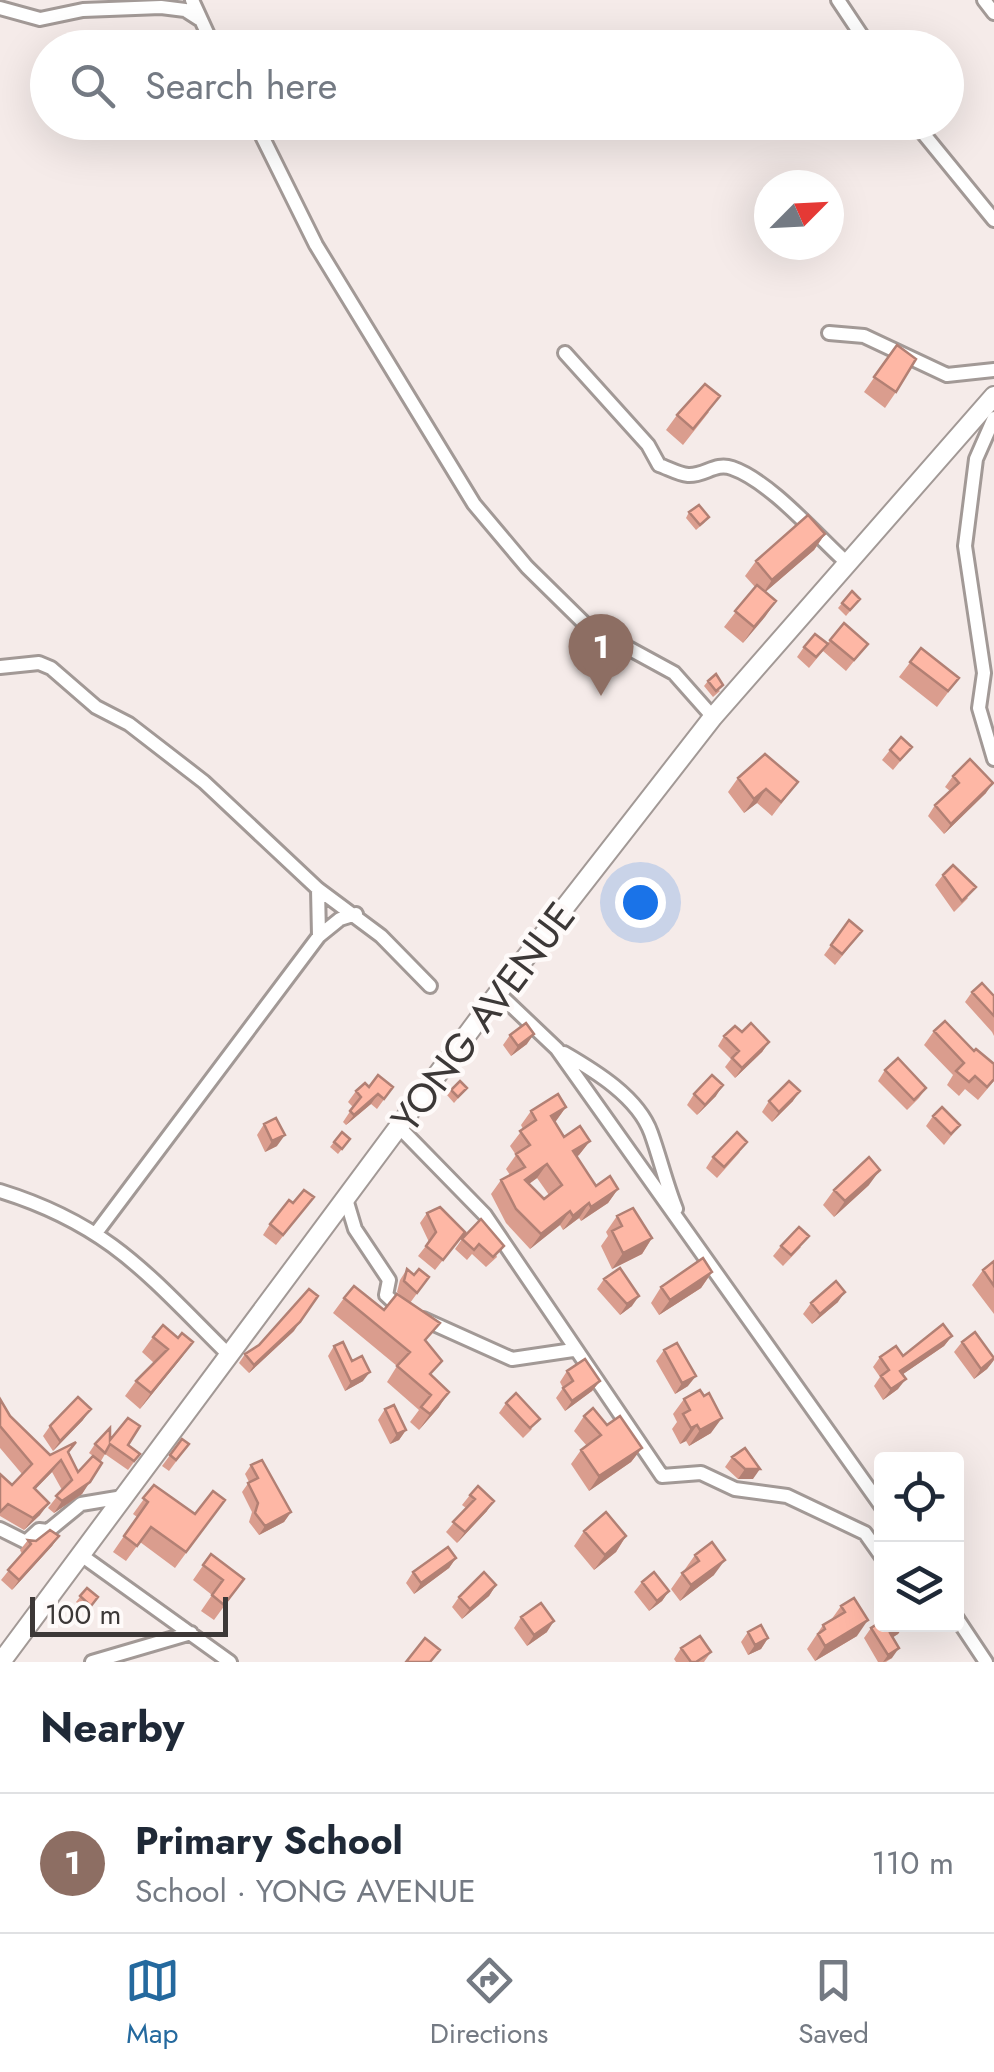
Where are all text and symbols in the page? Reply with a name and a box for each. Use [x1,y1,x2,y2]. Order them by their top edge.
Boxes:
search box [30,30,964,140]
icon: search [65,58,120,113]
text: Search here [145,58,337,113]
north arrow [754,170,844,260]
pin: 1 [568,614,634,696]
your location [615,877,666,928]
street label: YONG AVENUE [377,890,589,1144]
map controls [874,1452,964,1632]
button: locate [874,1452,964,1542]
button: layers [874,1542,964,1632]
scale bar [30,1592,228,1636]
text: 100 m [45,1594,121,1635]
text: Nearby [40,1697,184,1758]
text: Primary School [135,1813,403,1868]
text: 1 [64,1840,81,1886]
text: 110 m [871,1840,954,1886]
text: School · YONG AVENUE [135,1868,476,1914]
tab: Map [125,1953,180,2054]
tab: Directions [430,1953,548,2054]
tab: Saved [798,1953,869,2054]

